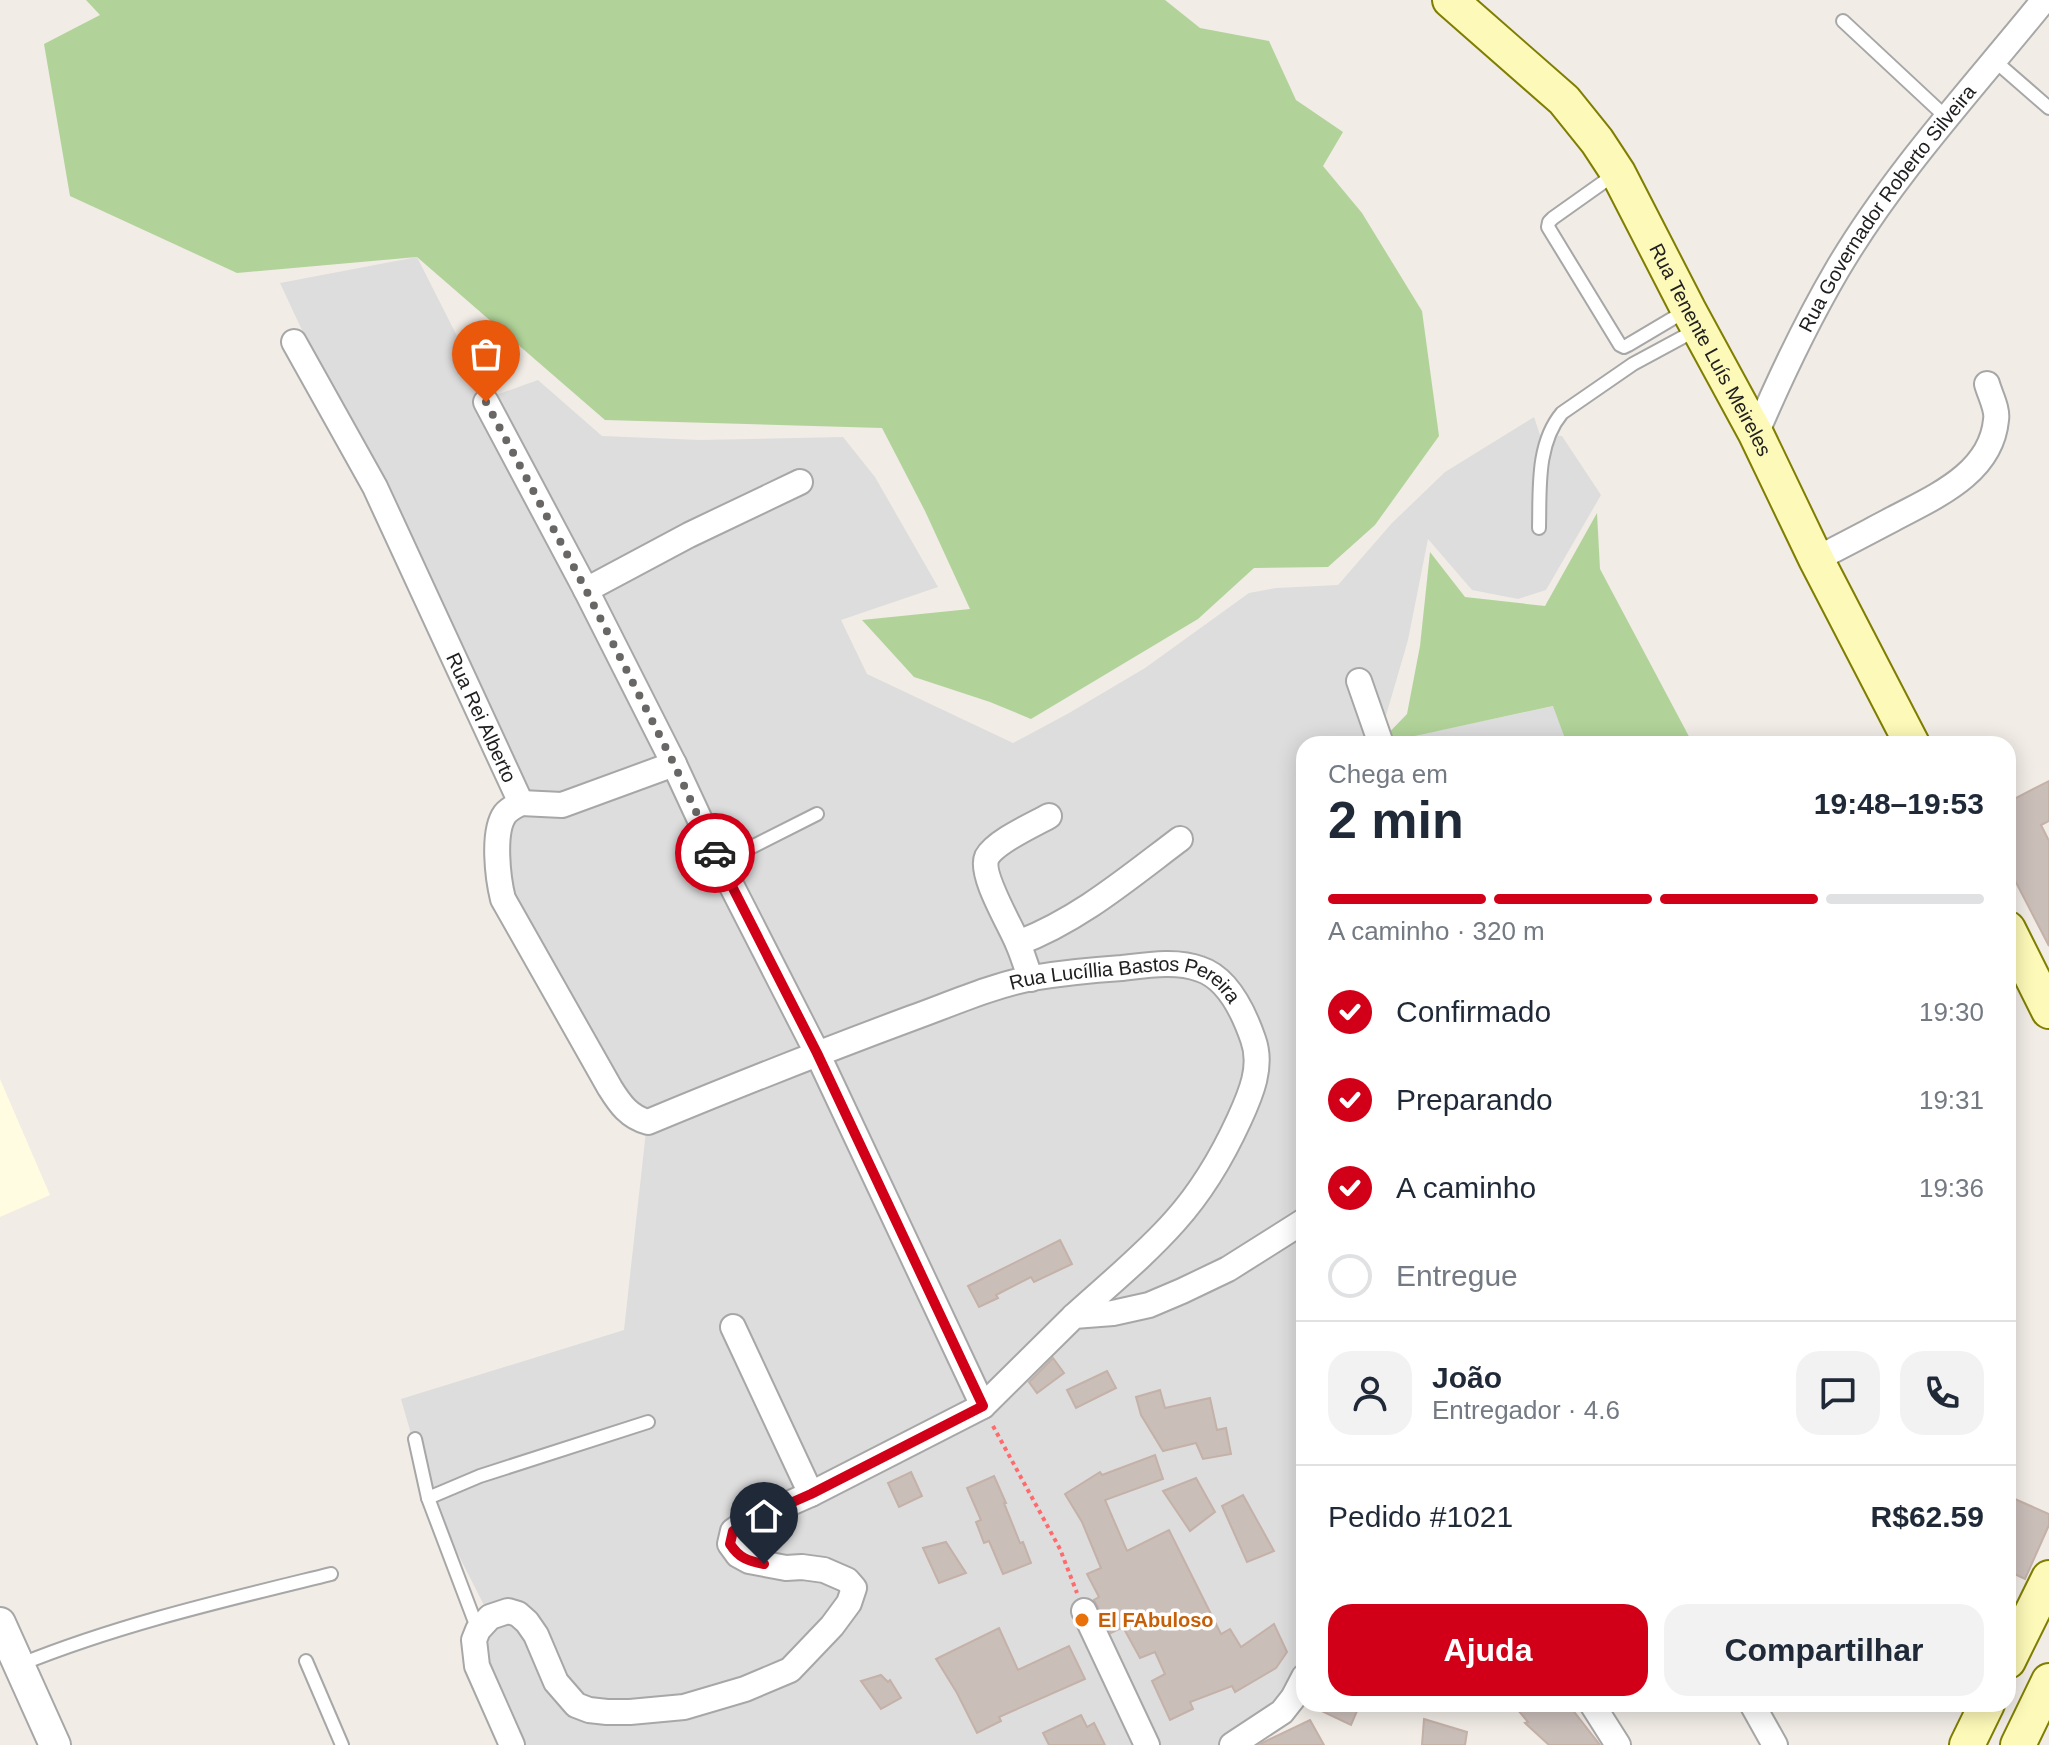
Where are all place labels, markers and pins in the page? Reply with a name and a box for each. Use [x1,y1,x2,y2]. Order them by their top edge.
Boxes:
pin [452,320,520,402]
pin [730,1482,798,1564]
place label: El FAbuloso [1098,1609,1214,1631]
marker: El FAbuloso [1073,1611,1091,1629]

